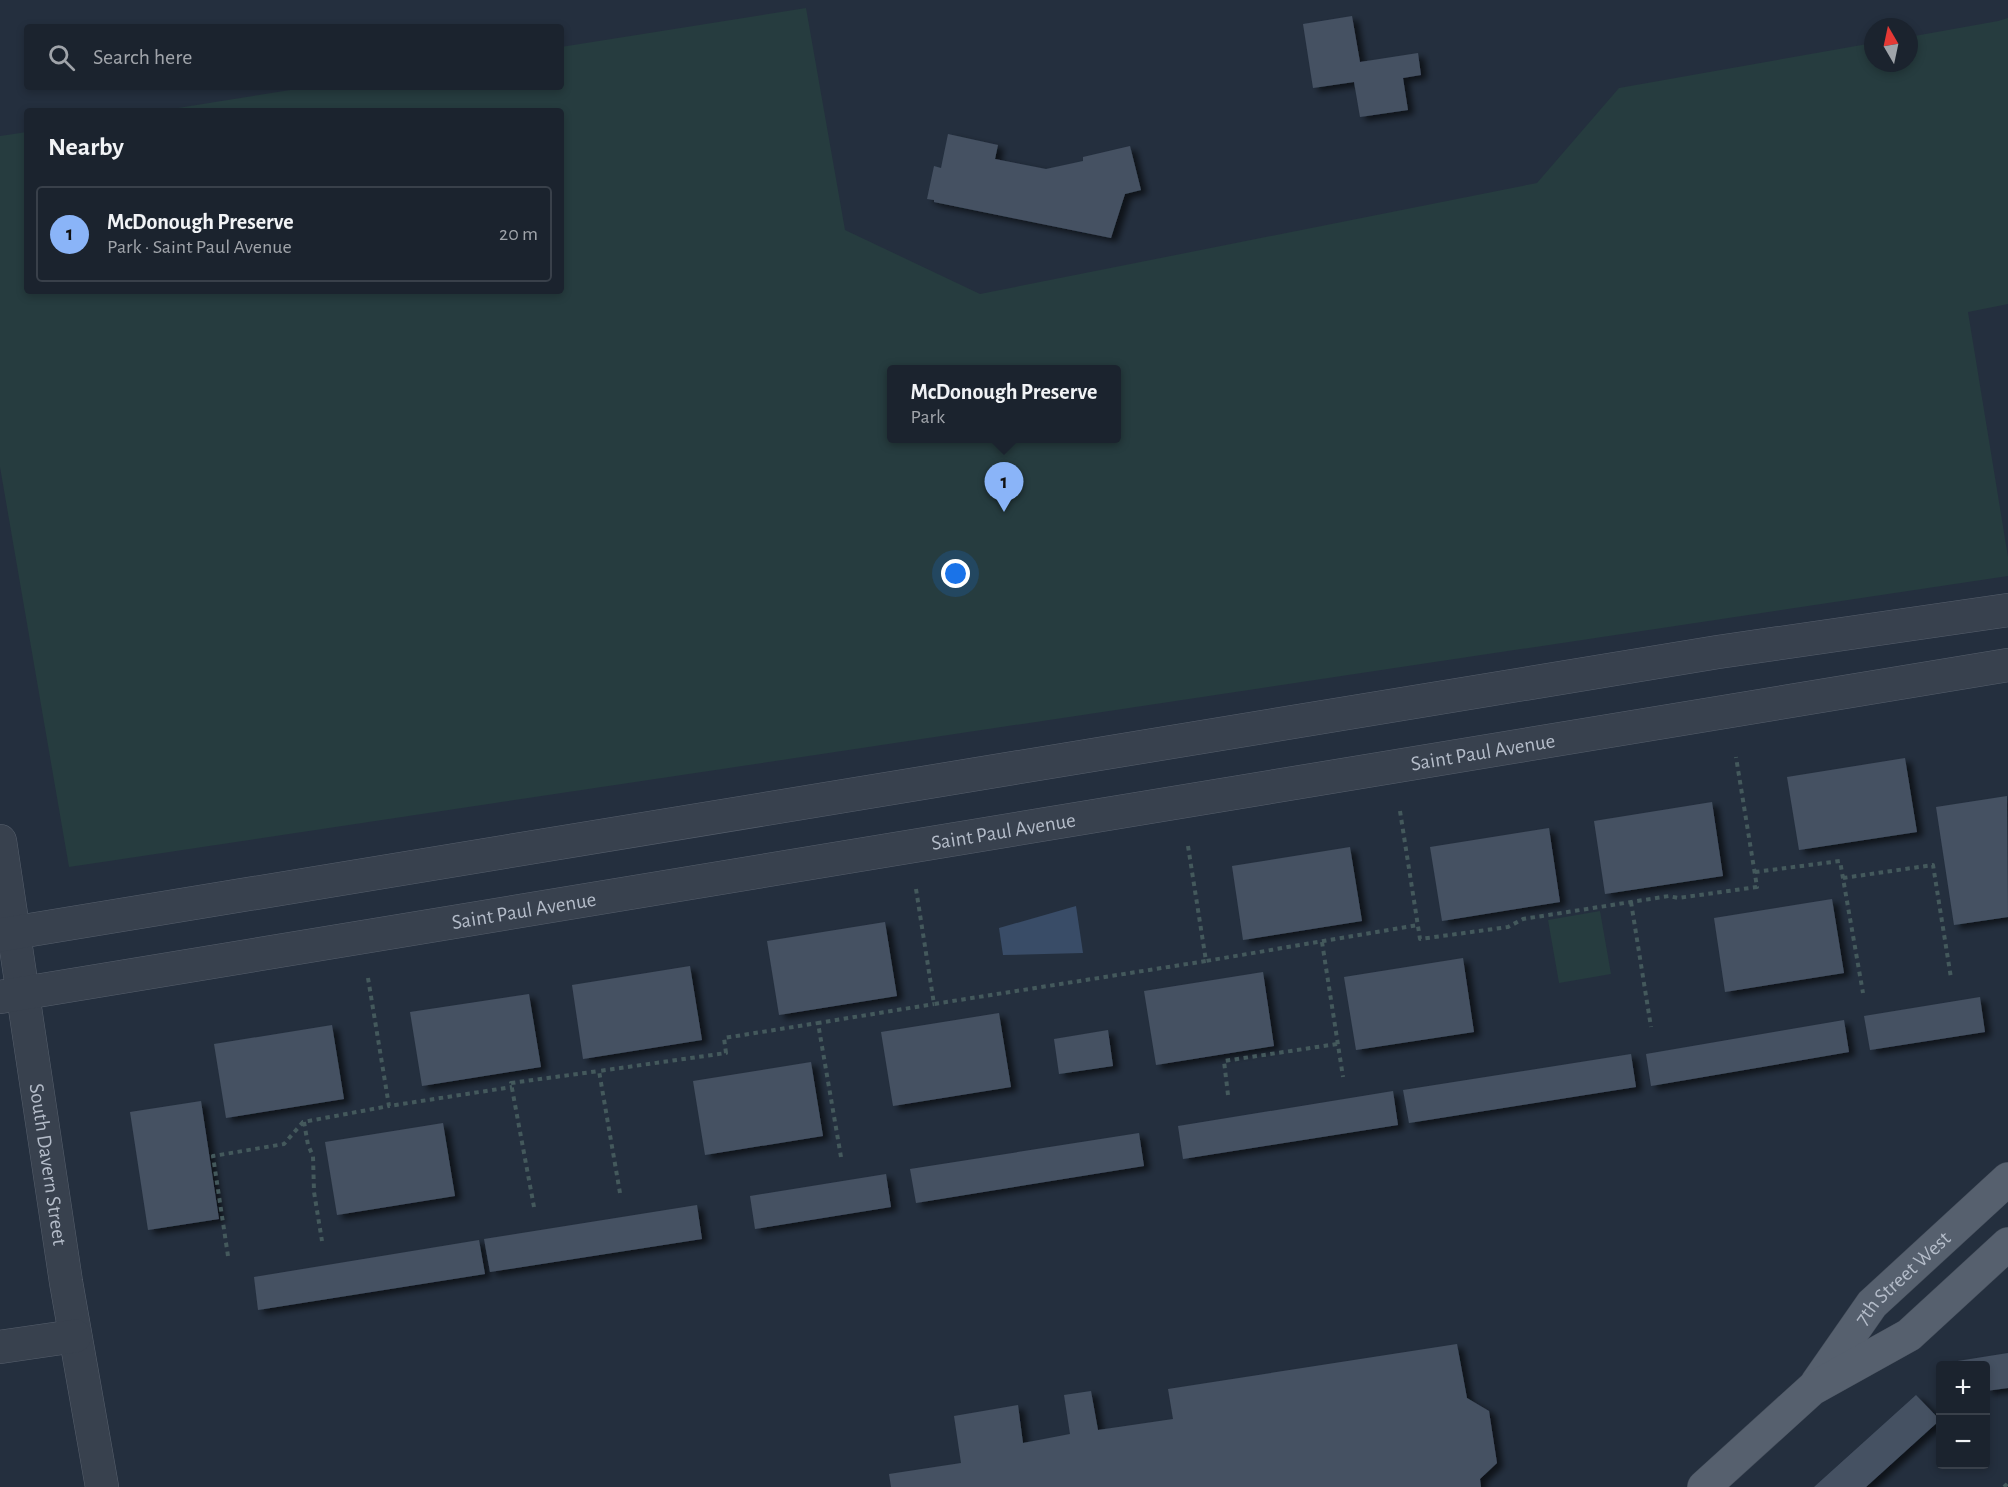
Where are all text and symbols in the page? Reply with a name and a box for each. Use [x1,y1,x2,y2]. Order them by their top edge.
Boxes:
north arrow [1864,18,1918,72]
search box [24,24,564,90]
icon: search [45,41,78,74]
text: Search here [93,46,192,68]
text: Nearby [48,134,124,160]
text: McDonough Preserve [107,211,294,233]
text: 1 [66,224,73,244]
text: 20 m [499,224,538,244]
text: Park · Saint Paul Avenue [107,237,292,257]
popup [887,365,1121,443]
text: McDonough Preserve [911,381,1097,403]
text: Park [911,407,945,427]
pin: 1 [984,462,1024,512]
your location [941,559,970,588]
street label: Saint Paul Avenue [1409,730,1557,774]
street label: Saint Paul Avenue [930,809,1077,853]
street label: Saint Paul Avenue [450,888,598,933]
street label: South Davern Street [26,1082,71,1247]
street label: 7th Street West [1850,1227,1955,1329]
map controls [1936,1361,1990,1469]
button: + [1936,1361,1990,1415]
button: − [1936,1415,1990,1469]

